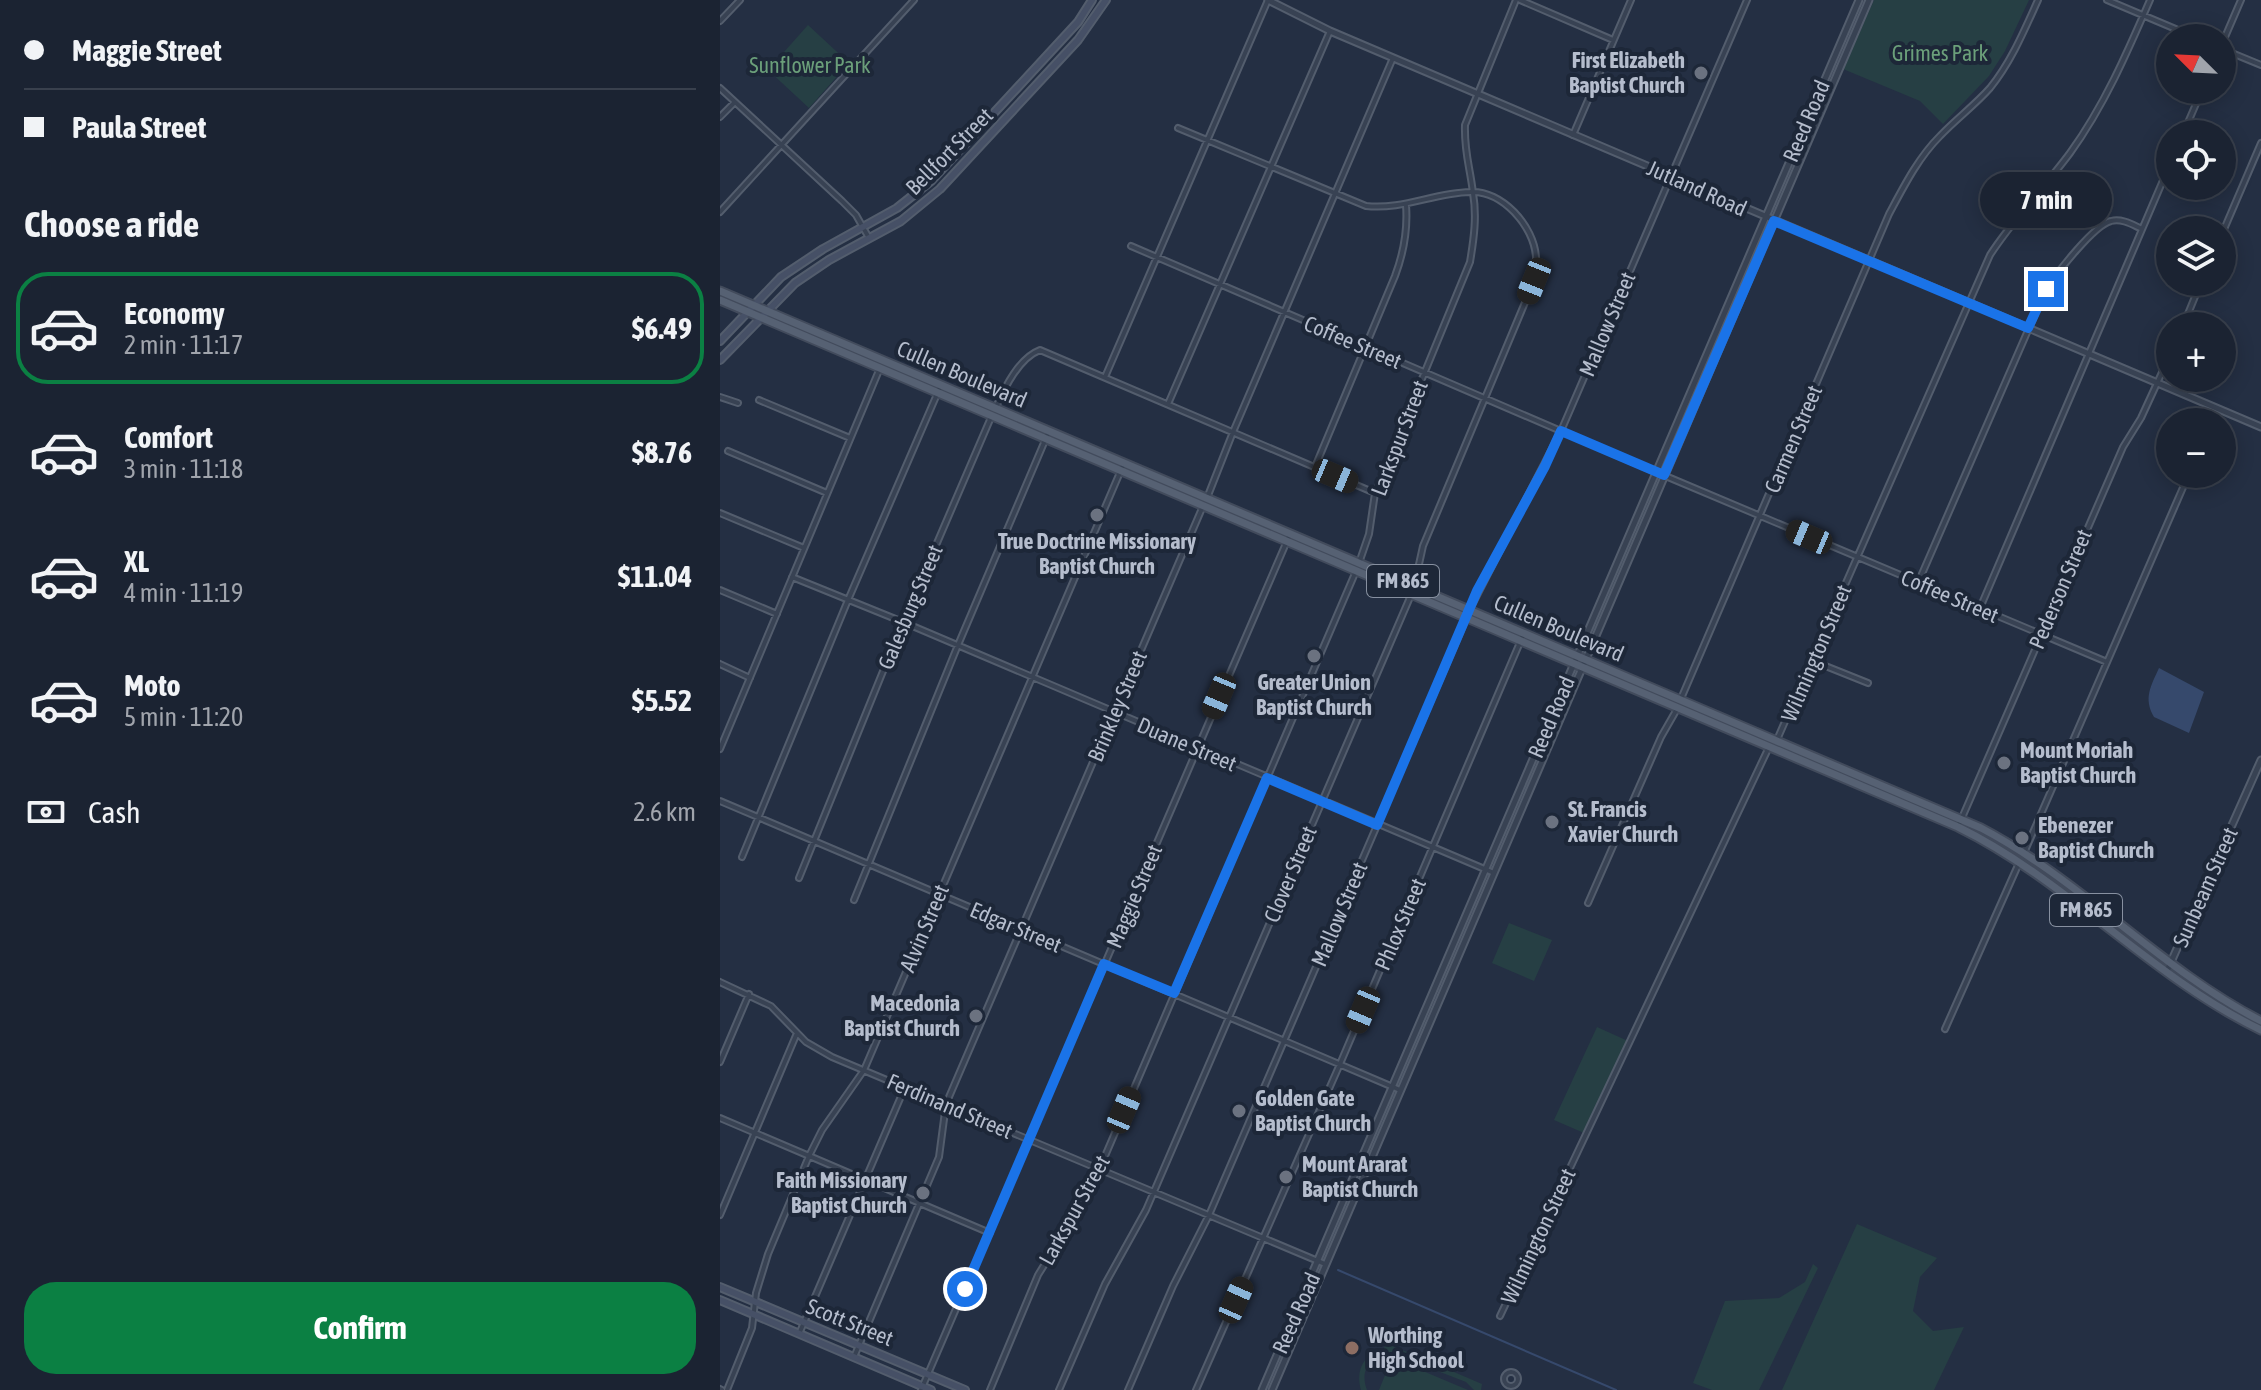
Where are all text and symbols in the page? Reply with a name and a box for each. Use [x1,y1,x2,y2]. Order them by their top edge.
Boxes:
north arrow [2156,24,2236,104]
map controls [2156,24,2236,488]
text: Maggie Street [72,33,222,67]
park label: Grimes Park [1892,40,1989,66]
place label: First Elizabeth Baptist Church [1569,47,1685,98]
park label: Sunflower Park [749,52,871,78]
marker: First Elizabeth Baptist Church [1692,64,1710,82]
street label: Reed Road [1777,76,1835,166]
street label: Bellfort Street [900,102,998,200]
text: Paula Street [72,110,206,144]
button: locate [2156,120,2236,200]
street label: Jutland Road [1643,155,1751,221]
callout: 7 min [1980,173,2112,229]
text: 7 min [2019,185,2073,215]
text: Choose a ride [24,203,199,245]
button: layers [2156,216,2236,296]
car [1514,254,1554,308]
street label: Mallow Street [1573,268,1641,380]
route end [2028,271,2064,307]
icon: car [28,292,100,364]
text: Economy [124,296,225,330]
street label: Coffee Street [1300,310,1406,374]
text: $6.49 [632,311,692,345]
button: + [2156,312,2236,392]
text: 2 min · 11:17 [124,330,243,360]
street label: Cullen Boulevard [893,335,1031,413]
street label: Larkspur Street [1365,377,1433,499]
street label: Carmen Street [1759,381,1827,497]
button: − [2156,408,2236,488]
icon: car [28,416,100,488]
text: Comfort [124,420,213,454]
text: $8.76 [632,435,692,469]
text: 3 min · 11:18 [124,454,243,484]
car [1308,456,1362,496]
marker: True Doctrine Missionary Baptist Church [1088,506,1106,524]
car [1782,517,1836,557]
street label: Pederson Street [2023,525,2097,653]
place label: True Doctrine Missionary Baptist Church [998,528,1196,579]
icon: car [28,540,100,612]
street label: Galesburg Street [872,541,948,673]
text: XL [124,544,149,578]
text: $11.04 [618,559,692,593]
street label: Coffee Street [1897,564,2003,628]
road number: FM 865 [1367,565,1439,597]
text: 4 min · 11:19 [124,578,243,608]
street label: Wilmington Street [1775,581,1857,725]
street label: Cullen Boulevard [1490,589,1628,667]
street label: Brinkley Street [1082,647,1152,765]
marker: Greater Union Baptist Church [1305,647,1323,665]
icon: car [28,664,100,736]
text: Moto [124,668,181,702]
car [1199,669,1239,723]
place label: Greater Union Baptist Church [1256,669,1372,720]
street label: Reed Road [1522,672,1580,762]
text: $5.52 [632,683,692,717]
text: 5 min · 11:20 [124,702,243,732]
street label: Duane Street [1134,711,1240,777]
place label: Mount Moriah Baptist Church [2020,737,2136,788]
marker: Mount Moriah Baptist Church [1995,754,2013,772]
icon: cash [24,790,68,834]
text: Cash [88,795,141,829]
place label: St. Francis Xavier Church [1567,796,1678,847]
text: 2.6 km [633,797,696,827]
place label: Ebenezer Baptist Church [2038,812,2154,863]
marker: St. Francis Xavier Church [1543,813,1561,831]
street label: Clover Street [1258,822,1322,926]
street label: Sunbeam Street [2167,823,2243,951]
marker: Ebenezer Baptist Church [2013,829,2031,847]
street label: Maggie Street [1101,840,1167,952]
street label: Mallow Street [1305,858,1373,970]
street label: Phlox Street [1369,874,1431,974]
street label: Alvin Street [894,880,954,976]
road number: FM 865 [2050,894,2122,926]
street label: Edgar Street [966,896,1066,958]
car [1343,983,1383,1037]
place label: Macedonia Baptist Church [844,990,960,1041]
marker: Macedonia Baptist Church [967,1007,985,1025]
street label: Ferdinand Street [883,1068,1017,1144]
car [1104,1083,1144,1137]
place label: Golden Gate Baptist Church [1255,1085,1371,1136]
marker: Golden Gate Baptist Church [1230,1102,1248,1120]
street label: Larkspur Street [1033,1151,1115,1269]
place label: Mount Ararat Baptist Church [1302,1151,1418,1202]
street label: Wilmington Street [1495,1164,1581,1308]
place label: Faith Missionary Baptist Church [776,1167,907,1218]
marker: Mount Ararat Baptist Church [1277,1168,1295,1186]
marker: Faith Missionary Baptist Church [914,1184,932,1202]
street label: Reed Road [1267,1268,1325,1358]
route start [947,1271,983,1307]
car [1215,1273,1257,1327]
button: Confirm [24,1282,696,1374]
street label: Scott Street [803,1293,897,1351]
place label: Worthing High School [1367,1322,1465,1373]
marker: Worthing High School [1343,1339,1361,1357]

